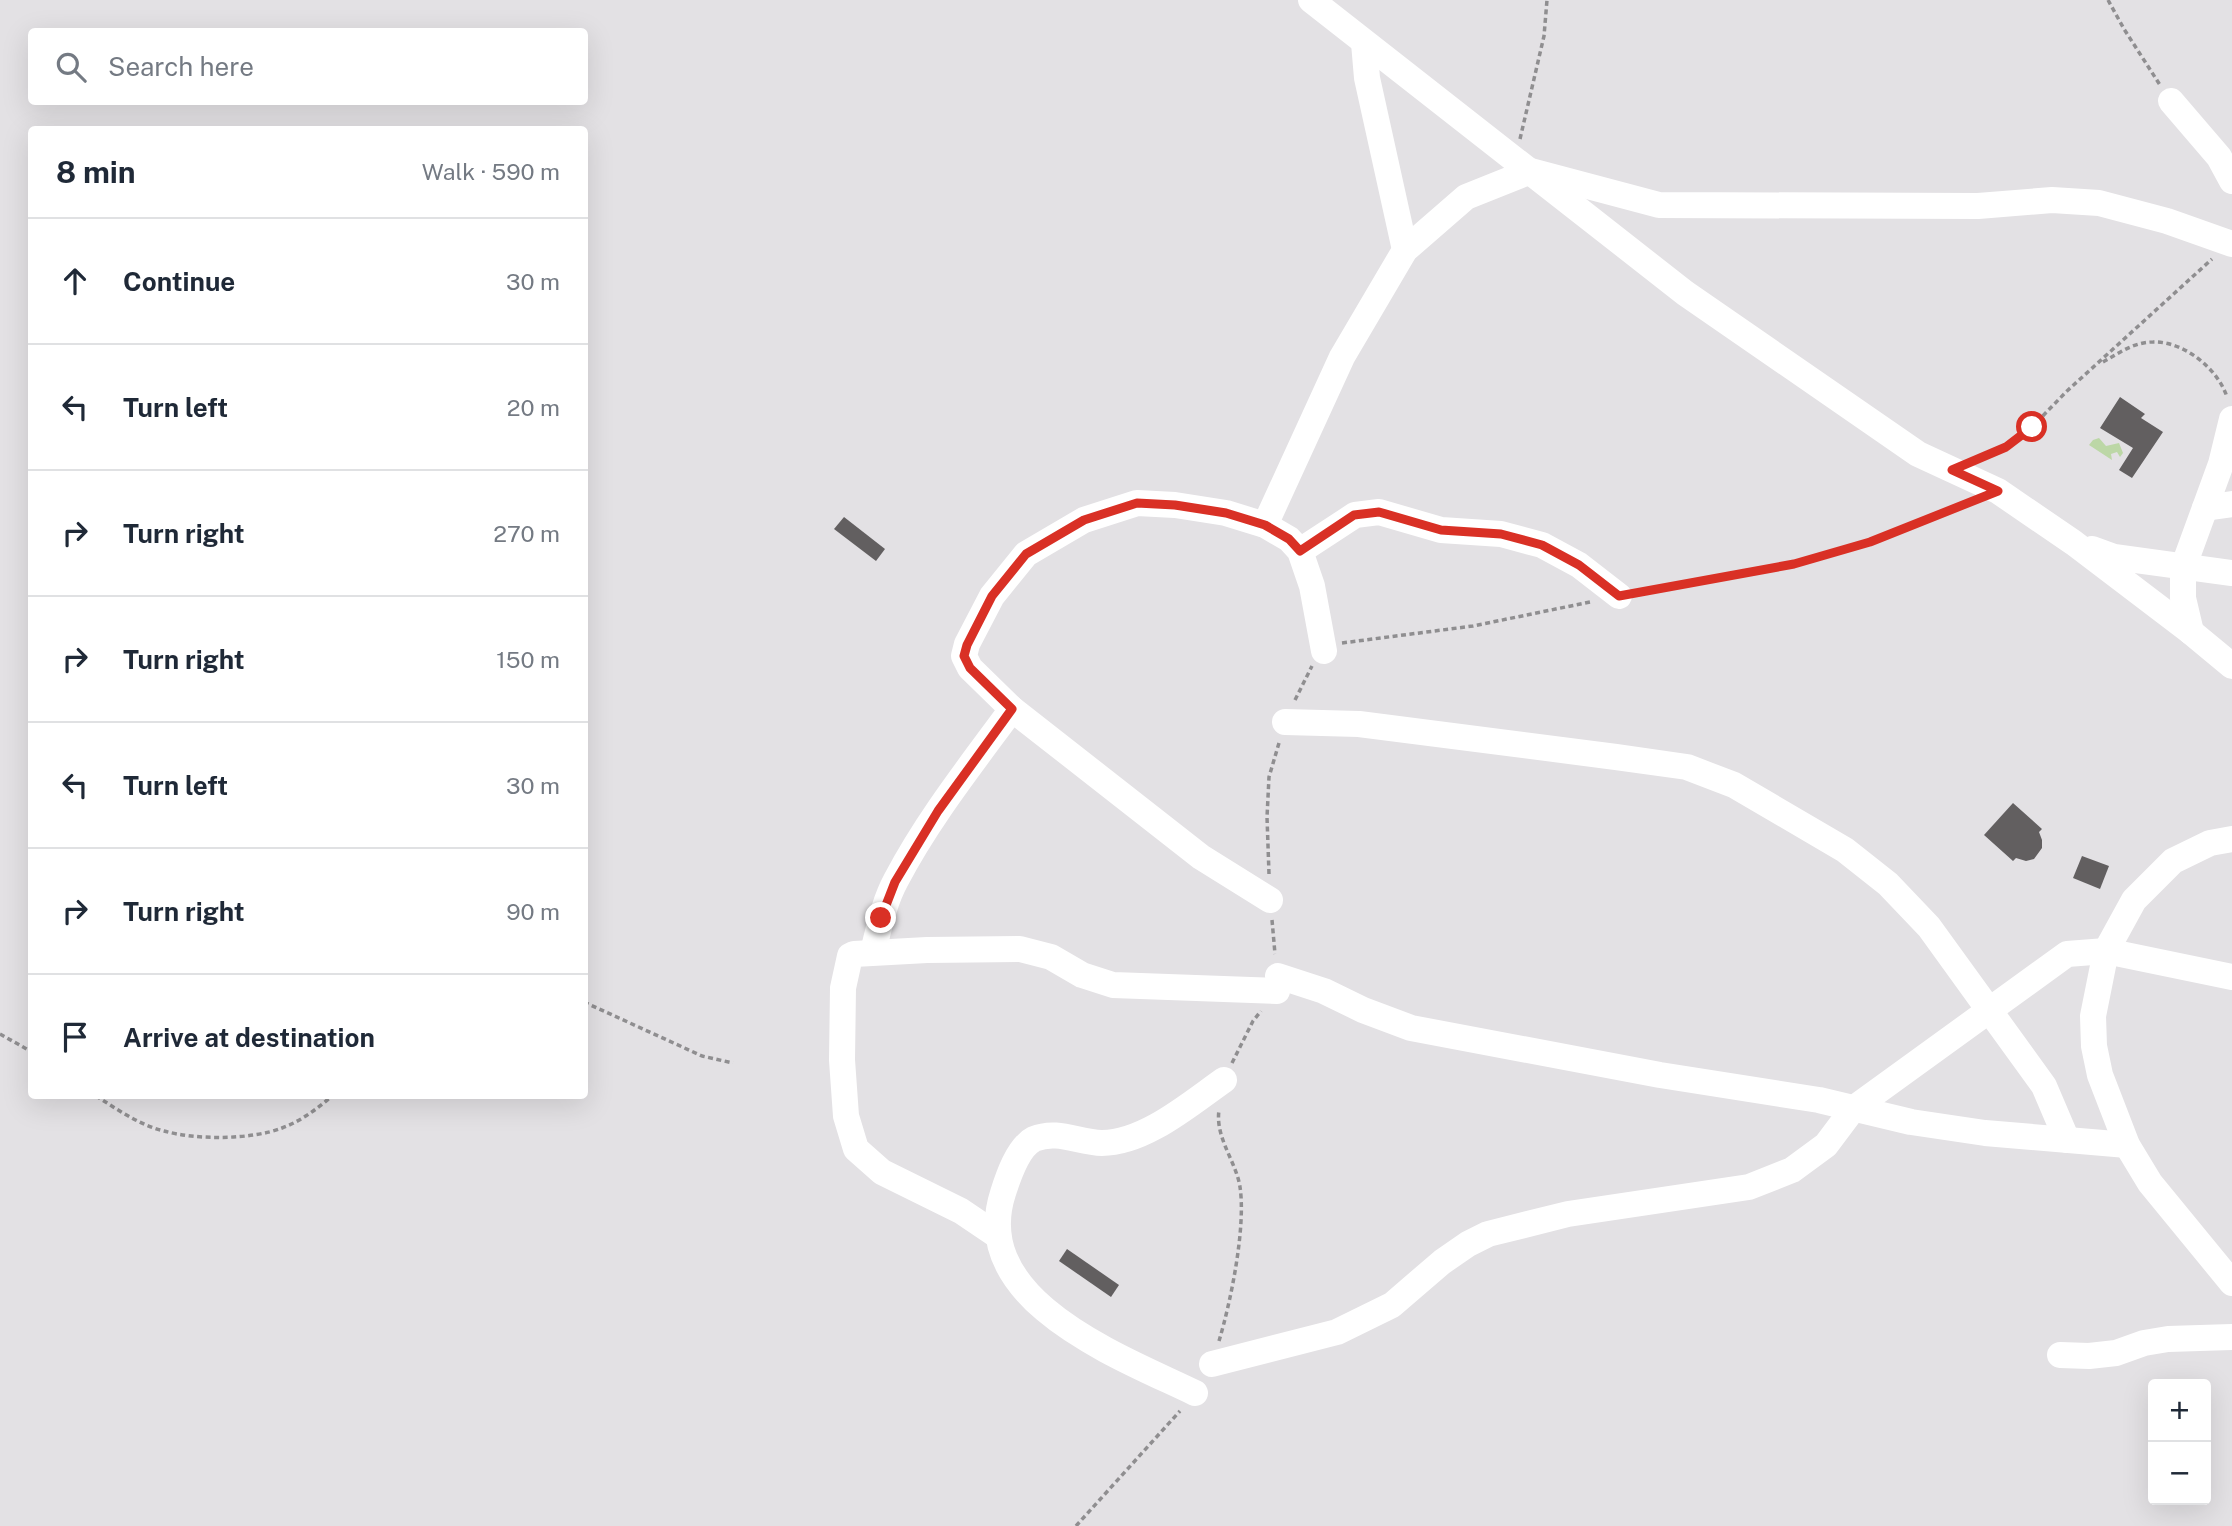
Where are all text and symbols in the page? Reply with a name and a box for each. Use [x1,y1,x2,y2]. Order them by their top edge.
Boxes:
search box [28,28,588,105]
icon: search [52,48,90,86]
text: Search here [108,51,254,82]
text: 8 min [56,154,136,190]
text: Walk · 590 m [422,158,560,185]
icon: ahead [56,262,94,300]
text: Continue [123,266,235,297]
text: 30 m [506,268,560,295]
icon: left [56,388,94,426]
text: Turn left [123,392,228,423]
text: 20 m [507,394,560,421]
route start [2016,411,2047,442]
icon: right [56,514,94,552]
text: Turn right [123,518,245,549]
text: 270 m [493,520,560,547]
icon: right [56,640,94,678]
text: Turn right [123,644,245,675]
text: 150 m [496,646,560,673]
icon: left [56,766,94,804]
text: Turn left [123,770,228,801]
text: 30 m [506,772,560,799]
icon: right [56,892,94,930]
text: Turn right [123,896,245,927]
text: 90 m [506,898,560,925]
route end [865,902,896,933]
icon: arrive [56,1018,94,1056]
text: Arrive at destination [123,1022,375,1053]
map controls [2148,1379,2211,1505]
button: + [2148,1379,2211,1442]
button: − [2148,1442,2211,1505]

